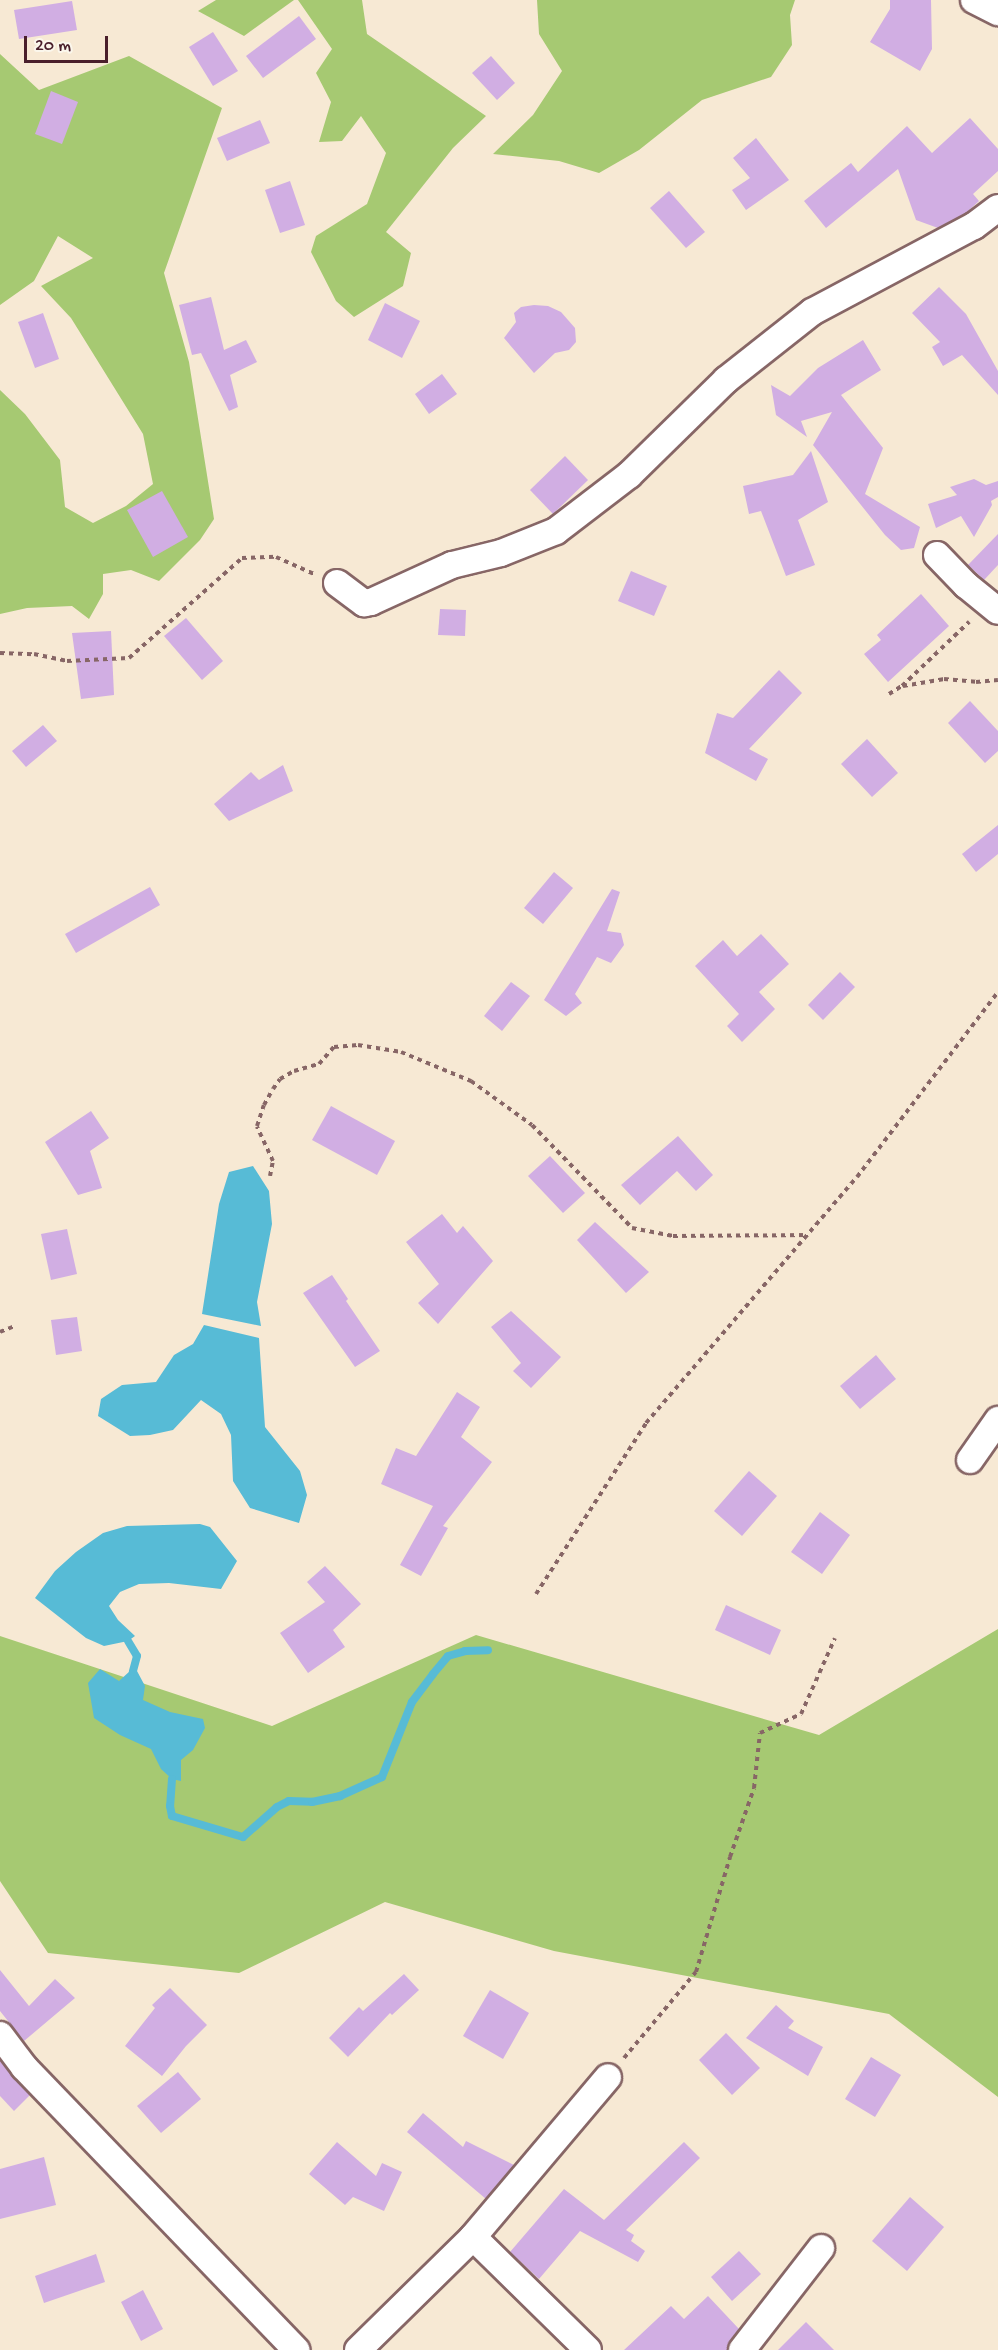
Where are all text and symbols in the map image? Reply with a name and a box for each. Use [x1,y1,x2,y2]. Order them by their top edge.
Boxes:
scale bar [27,24,111,62]
text: 20 m [35,36,71,57]

